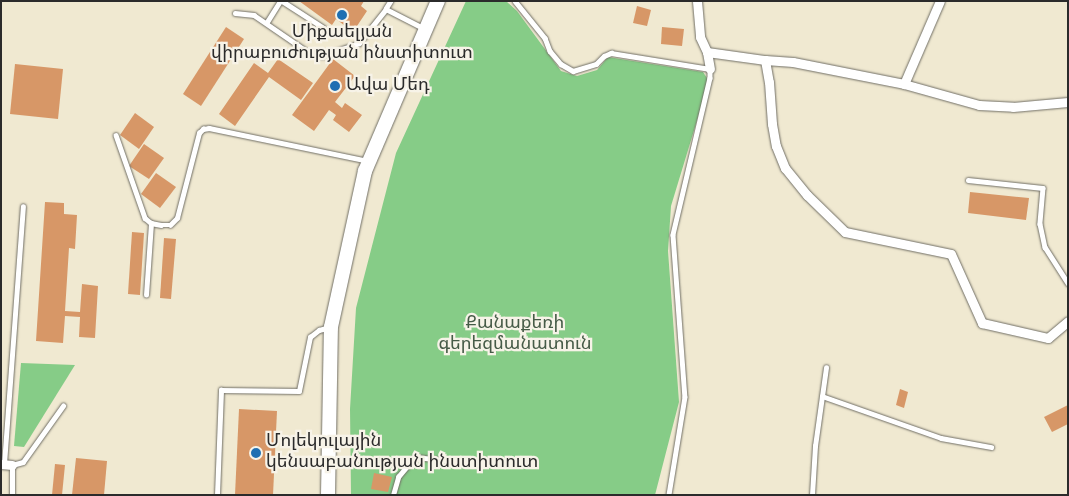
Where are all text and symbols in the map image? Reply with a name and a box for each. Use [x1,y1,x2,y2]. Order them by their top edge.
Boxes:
marker: Միքաելյան վիրաբուժության ինստիտուտ [336,9,348,21]
place label: Միքաելյան վիրաբուժության ինստիտուտ [211,23,473,66]
place label: Ավա Մեդ [346,75,430,97]
marker: Ավա Մեդ [328,79,342,93]
park label: Քանաքեռի գերեզմանատուն [438,314,592,356]
place label: Մոլեկուլային կենսաբանության ինստիտուտ [266,432,538,474]
marker: Մոլեկուլային կենսաբանության ինստիտուտ [250,447,262,459]

